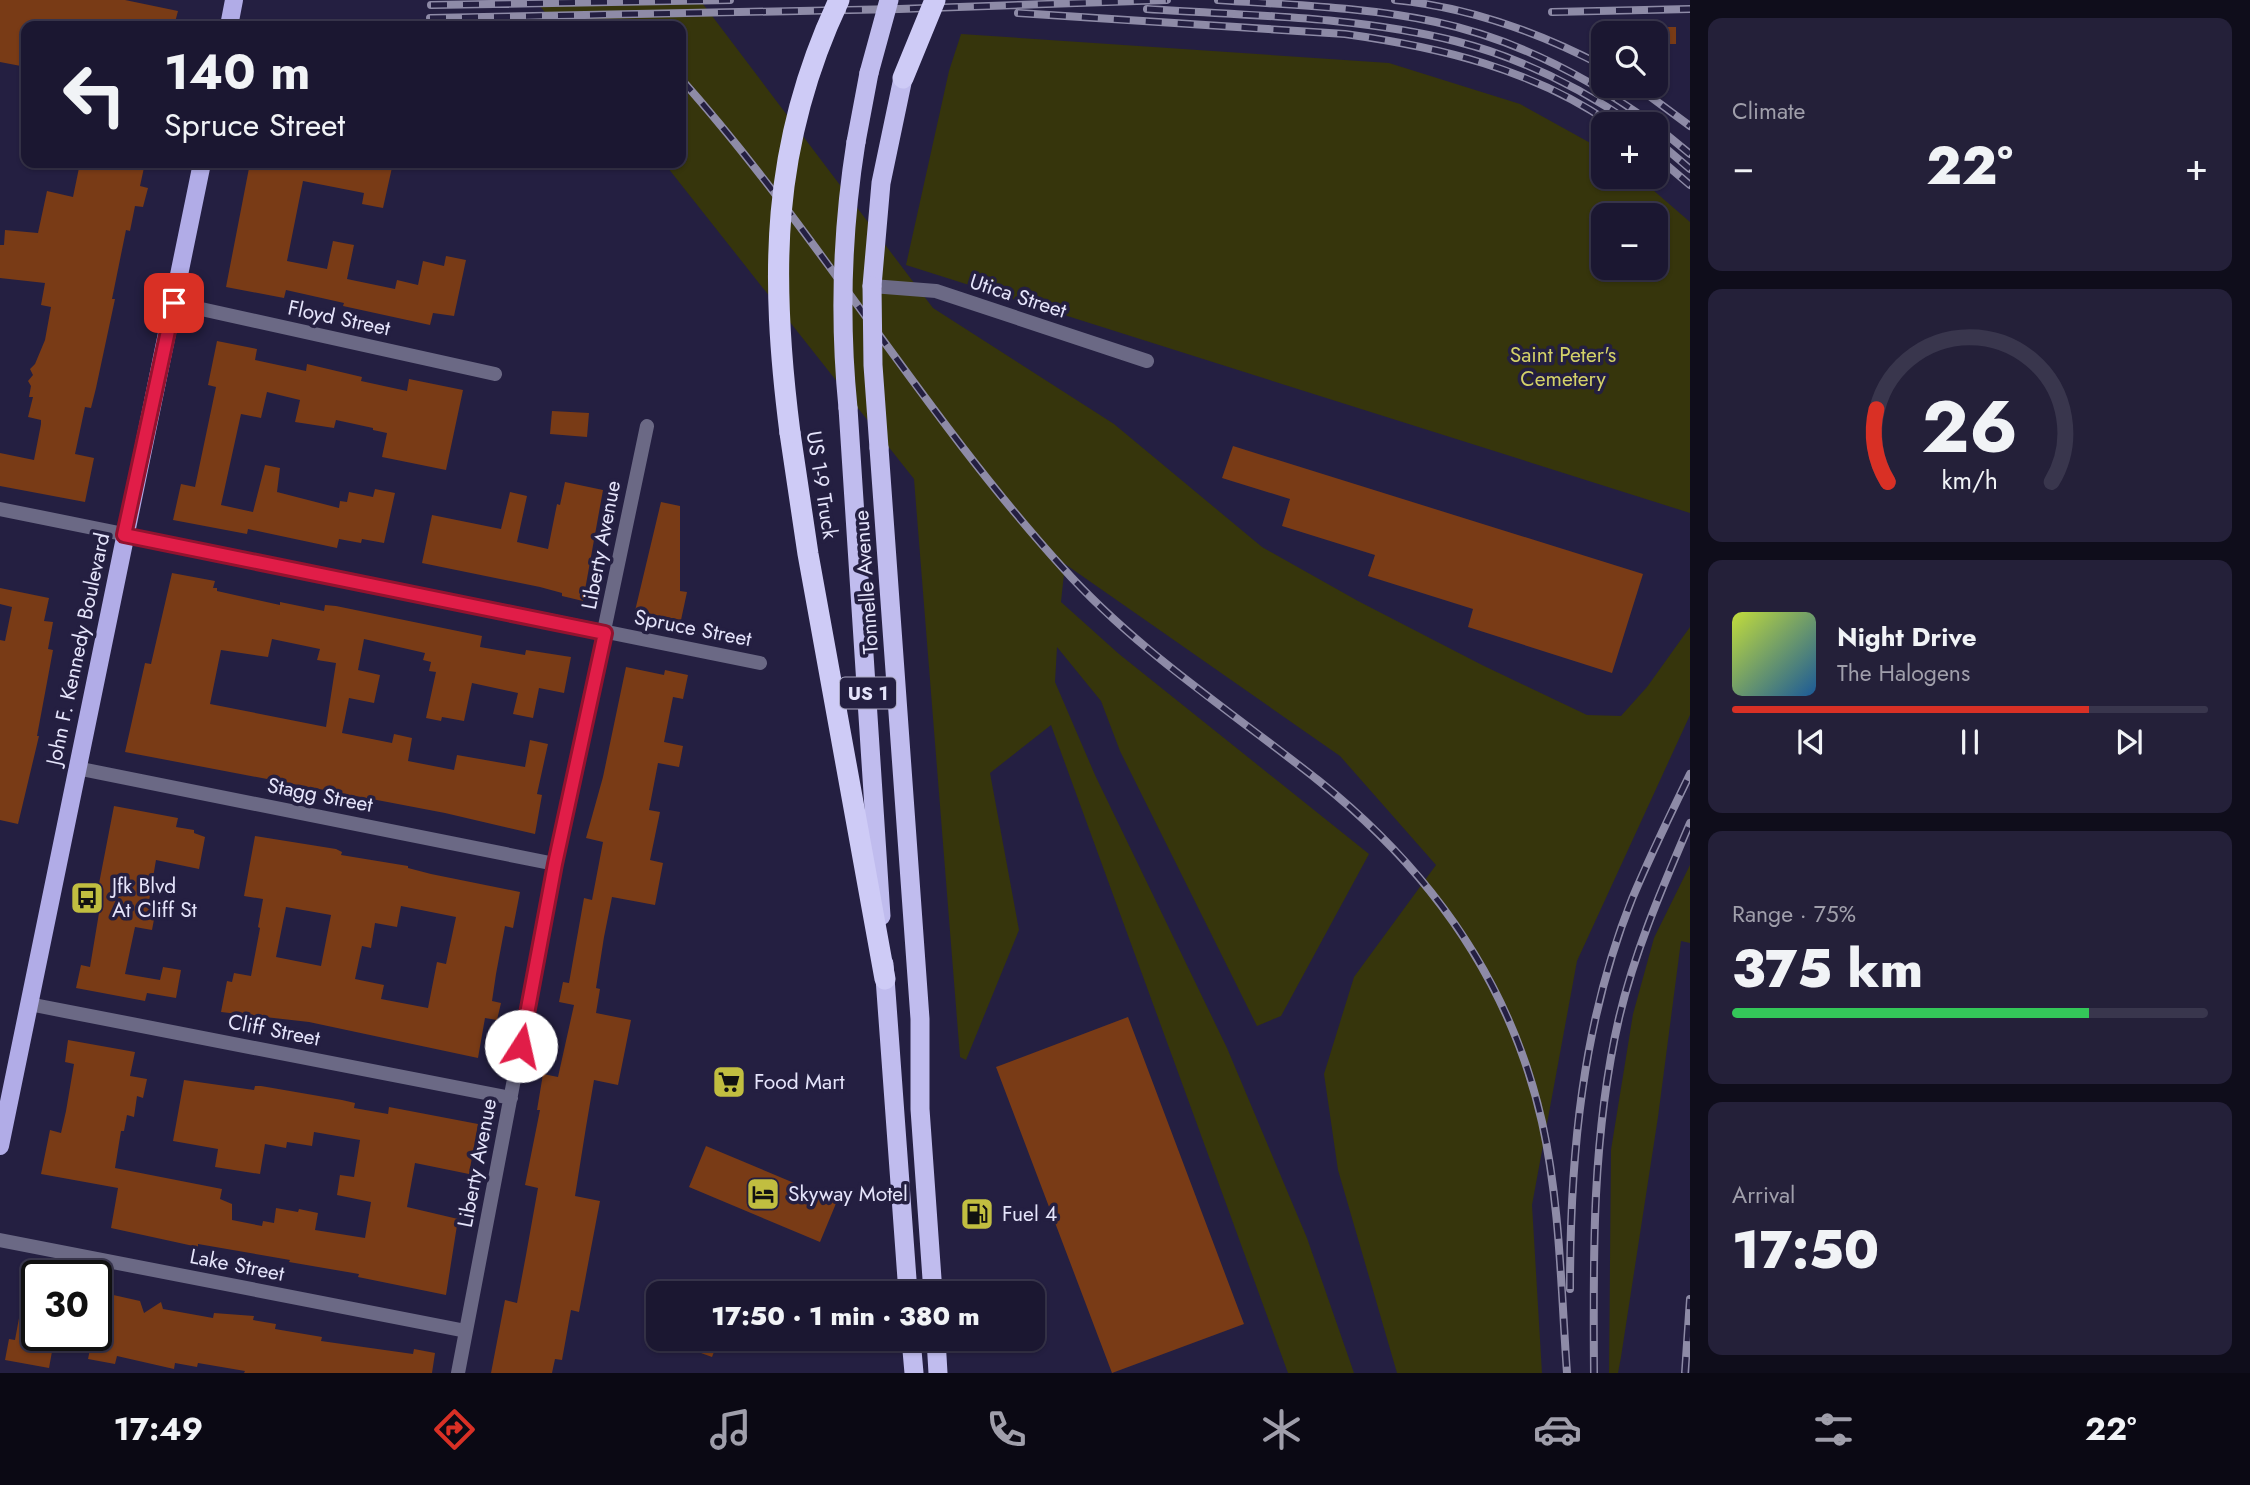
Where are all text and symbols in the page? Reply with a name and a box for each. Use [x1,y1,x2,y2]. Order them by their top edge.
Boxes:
map controls [1591,21,1668,280]
button: search [1591,21,1668,98]
text: 140 m [164,37,310,107]
icon: left [49,49,140,140]
text: Climate [1732,94,1805,128]
text: Spruce Street [164,102,345,148]
button: + [1591,112,1668,189]
text: 22° [1926,128,2013,204]
text: − [1732,139,1754,194]
text: + [2185,139,2208,194]
button: − [1591,203,1668,280]
street label: Utica Street [966,266,1070,326]
pin [144,273,204,333]
icon: arrive [155,284,193,322]
street label: Floyd Street [285,293,393,343]
park label: Saint Peter's Cemetery [1510,340,1616,394]
text: 26 [1922,374,2018,479]
street label: US 1-9 Truck [799,429,845,542]
text: km/h [1942,461,1998,497]
street label: Liberty Avenue [574,478,628,612]
street label: Tonnelle Avenue [846,509,886,655]
street label: John F. Kennedy Boulevard [38,530,117,771]
street label: Spruce Street [632,602,754,654]
text: Night Drive [1837,618,1977,656]
text: The Halogens [1837,656,1970,690]
road number: US 1 [840,678,896,708]
icon: previous [1792,723,1830,761]
icon: pause [1951,723,1989,761]
icon: next [2110,723,2148,761]
street label: Stagg Street [265,770,375,820]
place label: Jfk Blvd At Cliff St [109,871,197,925]
bus stop icon: Jfk Blvd At Cliff St [68,879,106,917]
text: Range · 75% [1732,897,1856,931]
text: 375 km [1732,931,1923,1007]
street label: Cliff Street [225,1006,323,1054]
position arrow [484,1009,558,1083]
supermarket icon: Food Mart [710,1063,748,1101]
place label: Food Mart [754,1067,844,1097]
street label: Liberty Avenue [450,1096,504,1230]
hotel icon: Skyway Motel [744,1175,782,1213]
text: Arrival [1732,1178,1795,1212]
place label: Skyway Motel [788,1179,908,1209]
fuel station icon: Fuel 4 [958,1195,996,1233]
place label: Fuel 4 [1002,1199,1057,1229]
text: 17:50 [1732,1212,1879,1288]
street label: Lake Street [187,1241,287,1289]
speed limit sign: 30 [21,1260,112,1351]
text: 17:50 · 1 min · 380 m [711,1297,980,1335]
icon: directions [430,1405,479,1454]
icon: music [706,1405,755,1454]
icon: phone [982,1405,1031,1454]
icon: climate [1257,1405,1306,1454]
icon: car [1533,1405,1582,1454]
icon: filters [1809,1405,1858,1454]
text: 17:49 [113,1406,203,1452]
text: 22° [2085,1406,2136,1452]

